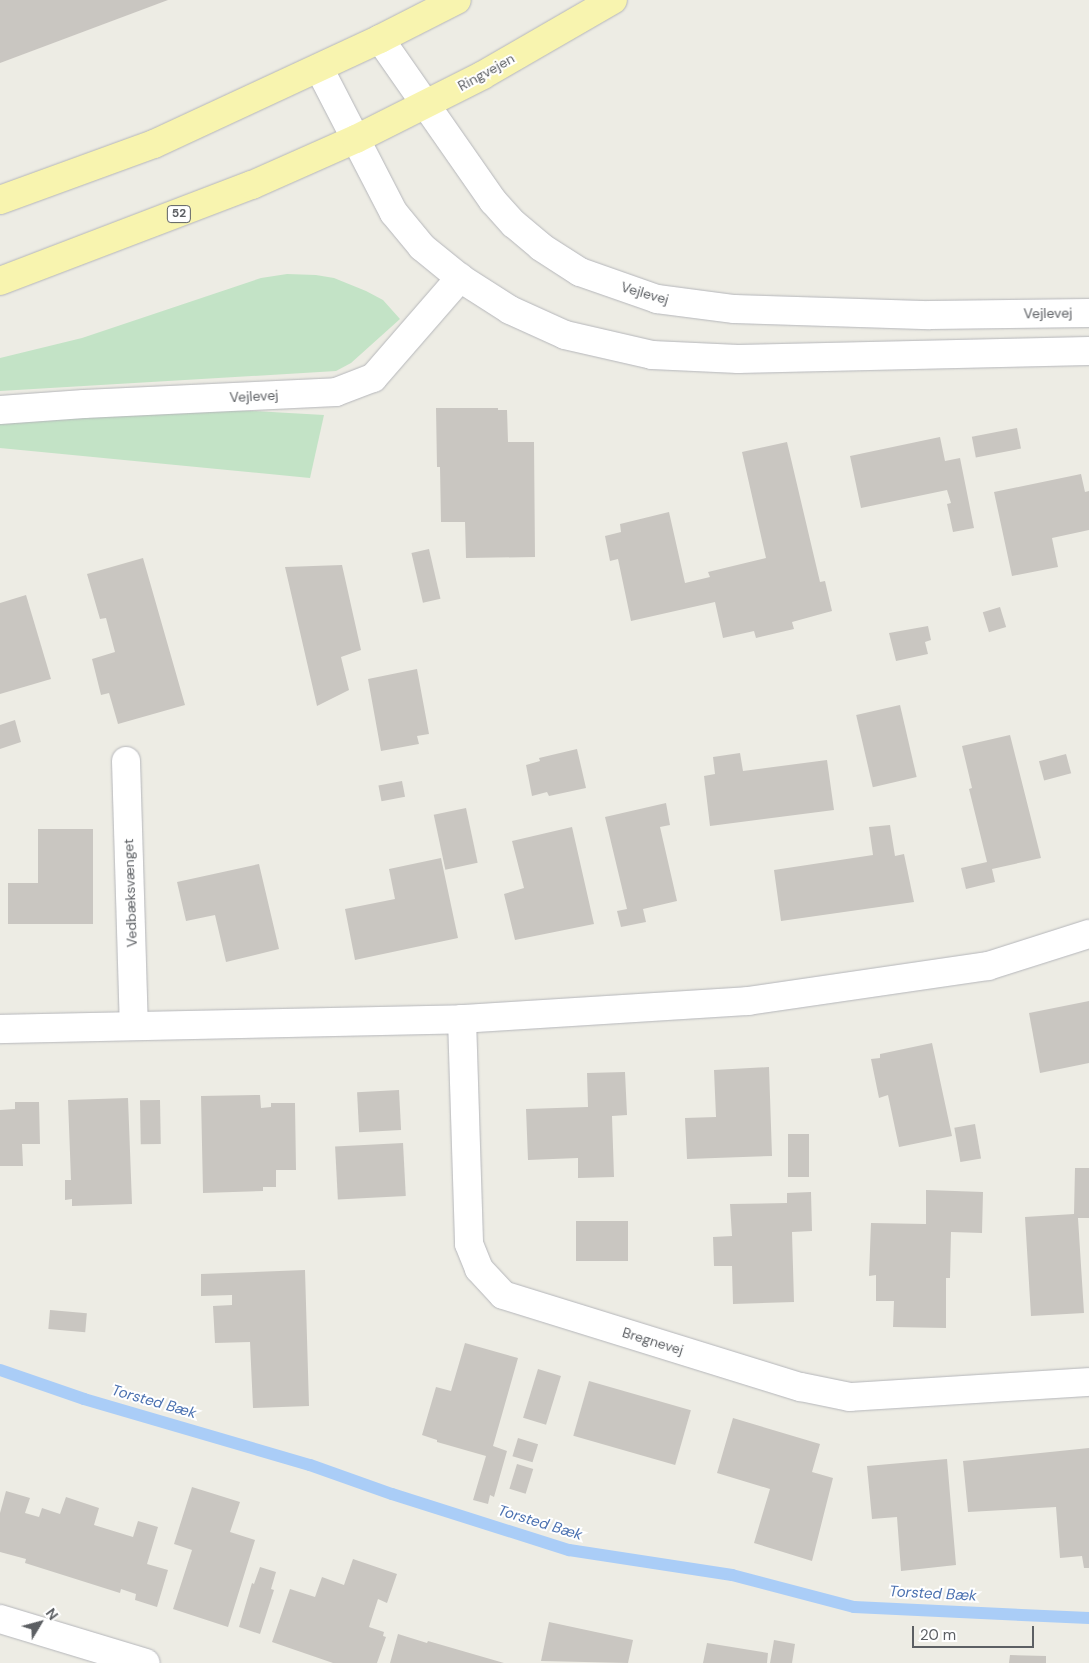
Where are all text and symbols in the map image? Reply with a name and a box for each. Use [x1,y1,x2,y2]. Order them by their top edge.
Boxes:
street label: Ringvejen [455,50,517,94]
road number: 52 [166,204,192,223]
street label: Vejlevej [619,278,671,308]
street label: Vejlevej [1023,304,1073,322]
street label: Vejlevej [229,386,279,406]
street label: Vedbæksvænget [120,838,140,948]
street label: Bregnevej [620,1324,686,1358]
water label: Torsted Bæk [109,1381,199,1423]
water label: Torsted Bæk [496,1502,584,1544]
water label: Torsted Bæk [889,1583,977,1605]
north arrow [15,1598,65,1648]
text: N [42,1604,62,1623]
scale bar [914,1616,1036,1648]
text: 20 m [920,1625,956,1645]

